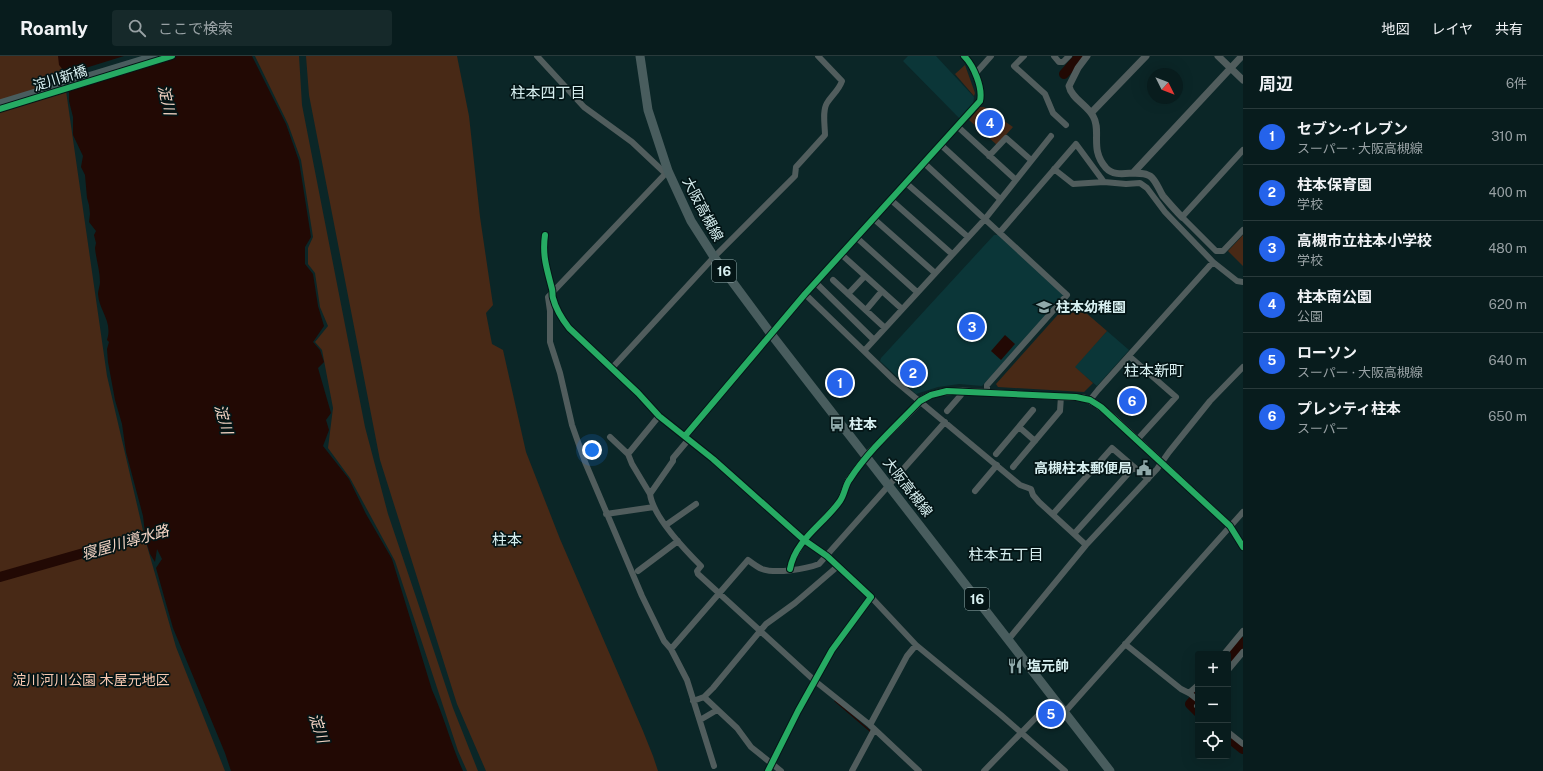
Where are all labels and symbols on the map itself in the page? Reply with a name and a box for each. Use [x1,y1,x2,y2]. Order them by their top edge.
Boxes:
street label: 淀川新橋 [31,62,89,94]
north arrow [1147,68,1183,104]
water label: 淀川 [155,83,179,118]
district label: 柱本四丁目 [510,84,586,101]
pin: 4 [977,108,1003,138]
street label: 大阪高槻線 [680,174,726,244]
road number: 16 [712,260,736,282]
school or university icon: 柱本幼稚園 [1035,298,1053,316]
place label: 柱本幼稚園 [1056,299,1126,315]
pin: 3 [959,312,985,342]
pin: 2 [900,358,926,388]
district label: 柱本新町 [1124,362,1184,379]
pin: 1 [827,368,853,398]
pin: 6 [1119,386,1145,416]
water label: 淀川 [212,402,237,438]
bus stop icon: 柱本 [828,415,846,433]
place label: 柱本 [849,416,877,432]
your location [582,440,602,460]
street label: 大阪高槻線 [880,454,936,520]
public building icon: 高槻柱本郵便局 [1135,459,1153,477]
place label: 高槻柱本郵便局 [1034,460,1132,476]
water label: 寝屋川導水路 [79,521,173,563]
district label: 柱本 [492,531,522,548]
district label: 柱本五丁目 [968,546,1044,563]
road number: 16 [965,588,989,610]
restaurant icon: 塩元帥 [1006,657,1024,675]
place label: 塩元帥 [1027,658,1069,674]
park label: 淀川河川公園 木屋元地区 [12,672,170,688]
pin: 5 [1038,699,1064,729]
water label: 淀川 [306,711,333,747]

